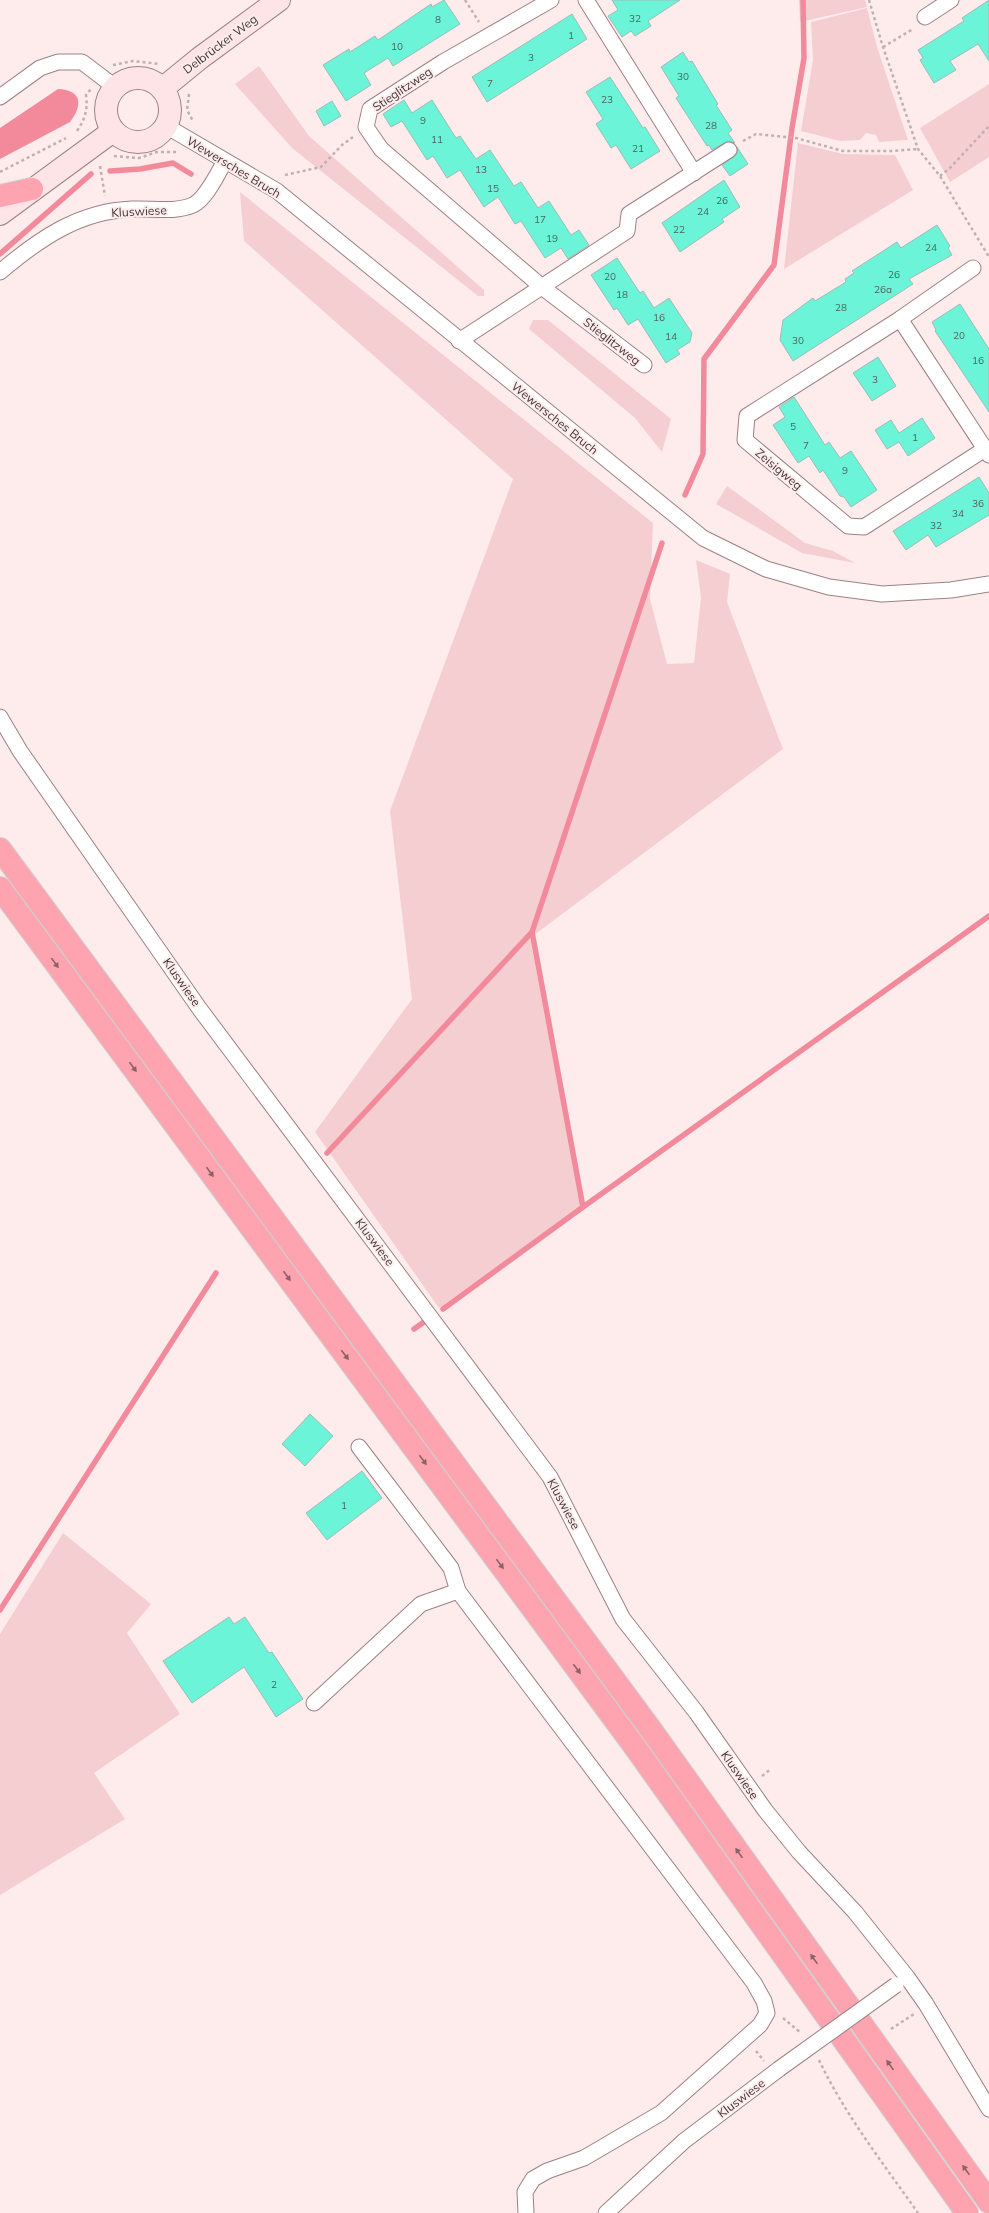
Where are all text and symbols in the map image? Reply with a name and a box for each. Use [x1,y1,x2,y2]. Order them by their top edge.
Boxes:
street label: Delbrücker Weg [180,11,260,77]
house number: 32 [629,12,641,25]
house number: 8 [435,13,441,26]
house number: 1 [568,29,574,42]
house number: 10 [391,40,403,53]
house number: 3 [528,51,534,64]
street label: Stieglitzweg [369,64,435,114]
house number: 30 [677,70,689,83]
house number: 7 [487,77,493,90]
house number: 23 [601,93,613,106]
house number: 9 [420,114,426,127]
house number: 28 [705,119,717,132]
street label: Wewersches Bruch [184,133,284,201]
house number: 11 [431,133,443,146]
house number: 21 [632,142,644,155]
house number: 13 [475,163,487,176]
house number: 15 [487,182,499,195]
house number: 26 [716,194,728,207]
street label: Kluswiese [111,202,167,220]
house number: 24 [697,205,709,218]
house number: 17 [534,213,546,226]
house number: 22 [673,223,685,236]
house number: 19 [546,232,558,245]
house number: 24 [925,241,937,254]
house number: 26 [888,268,900,281]
house number: 20 [604,270,616,283]
house number: 26a [874,283,892,296]
house number: 18 [616,288,628,301]
house number: 28 [835,301,847,314]
house number: 16 [653,311,665,324]
street label: Stieglitzweg [580,314,644,368]
house number: 20 [953,329,965,342]
house number: 14 [665,330,677,343]
house number: 30 [792,334,804,347]
house number: 16 [972,354,984,367]
house number: 3 [872,373,878,386]
street label: Wewersches Bruch [509,378,601,458]
house number: 5 [790,420,796,433]
house number: 1 [912,431,918,444]
house number: 7 [803,439,809,452]
street label: Zeisigweg [753,445,805,493]
house number: 9 [842,464,848,477]
house number: 36 [972,497,984,510]
house number: 34 [952,507,964,520]
house number: 32 [930,519,942,532]
street label: Kluswiese [160,955,204,1009]
one-way arrow [51,957,60,968]
one-way arrow [128,1062,137,1073]
one-way arrow [206,1166,214,1177]
street label: Kluswiese [352,1215,398,1269]
one-way arrow [283,1271,291,1282]
one-way arrow [341,1350,349,1361]
one-way arrow [418,1455,426,1465]
street label: Kluswiese [544,1476,584,1532]
house number: 1 [341,1499,347,1512]
one-way arrow [496,1559,504,1570]
one-way arrow [573,1664,581,1674]
house number: 2 [271,1678,277,1691]
street label: Kluswiese [718,1748,762,1802]
one-way arrow [735,1848,743,1859]
one-way arrow [810,1954,818,1964]
one-way arrow [886,2060,894,2070]
street label: Kluswiese [714,2075,768,2121]
one-way arrow [962,2165,970,2176]

